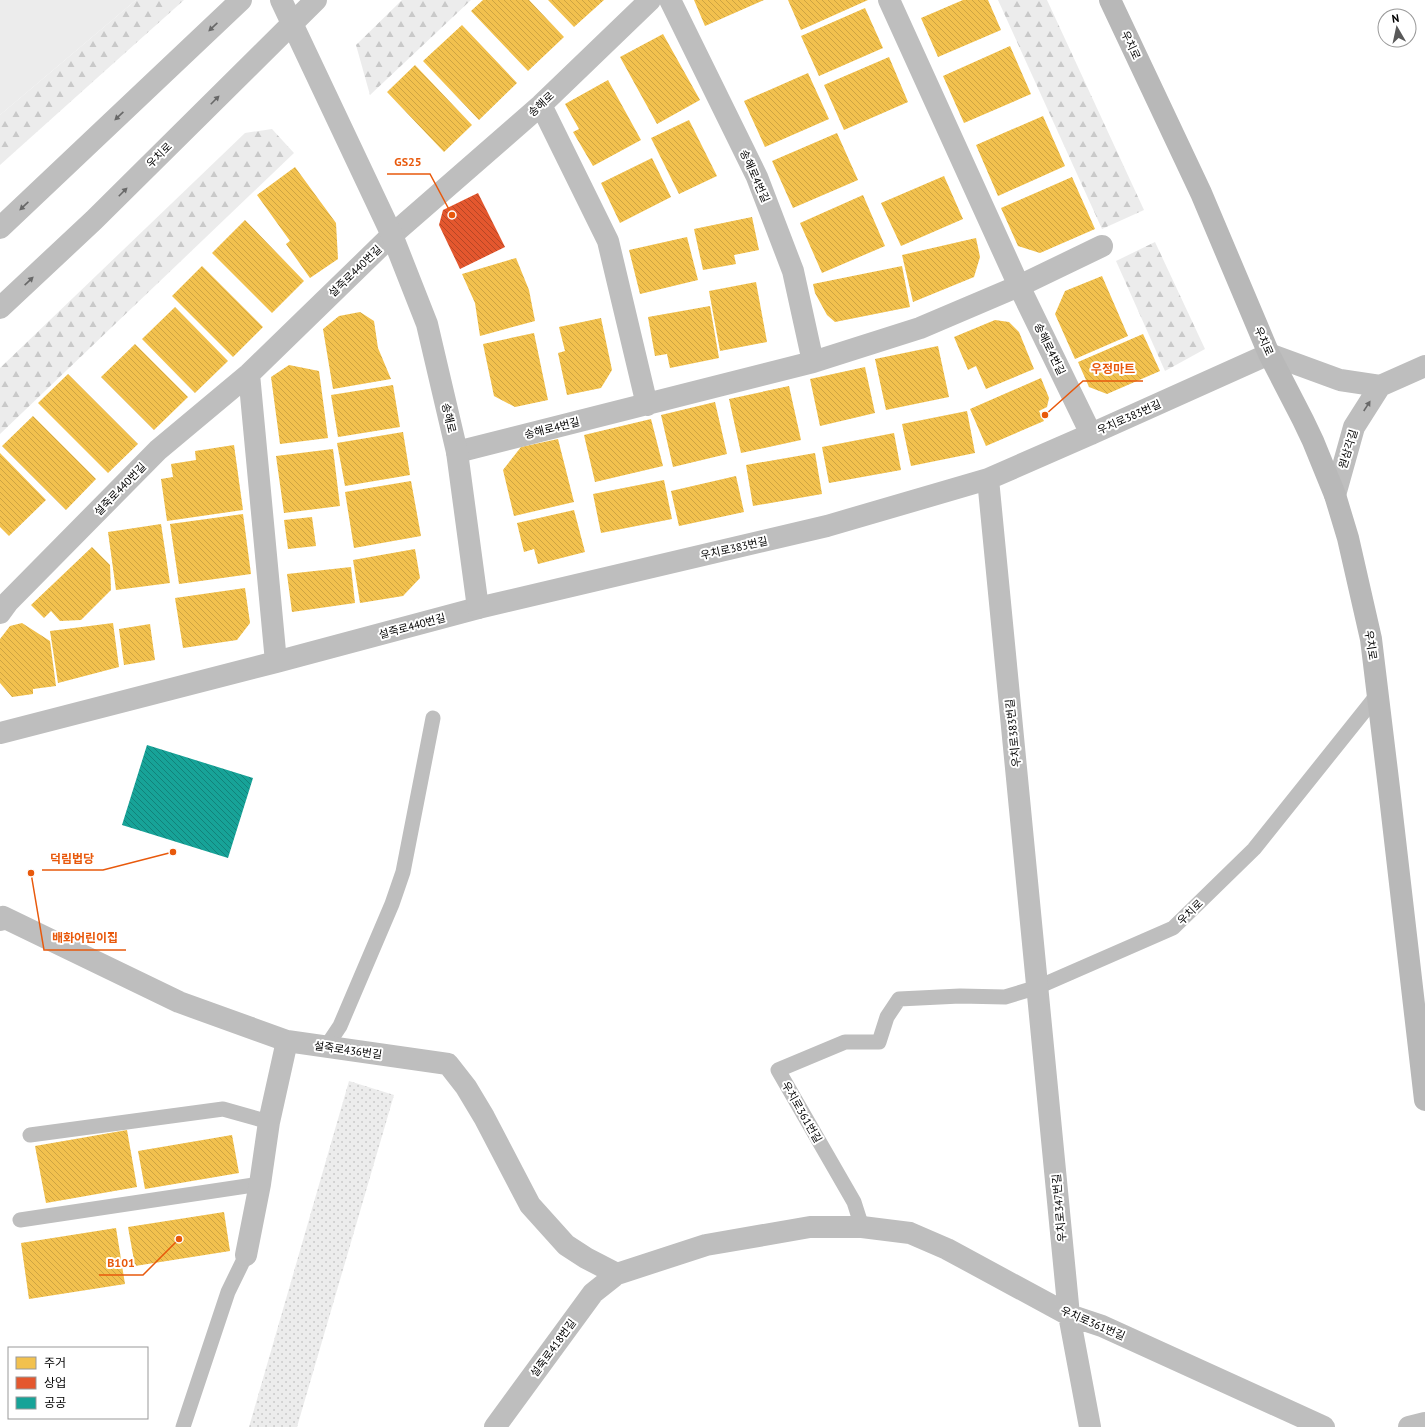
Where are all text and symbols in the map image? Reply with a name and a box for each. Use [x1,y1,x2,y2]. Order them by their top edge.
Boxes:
north arrow [1377,8,1417,48]
text: N [1391,11,1400,26]
one-way arrow [208,22,218,32]
street label: 우치로 [1118,28,1144,62]
street label: 송해로 [525,89,557,119]
one-way arrow [210,95,220,105]
one-way arrow [114,111,124,121]
street label: 우치로 [143,139,175,171]
street label: 송해로4번길 [737,147,773,205]
callout: GS25 [387,150,430,174]
text: GS25 [394,154,422,169]
one-way arrow [118,187,128,197]
one-way arrow [19,201,29,210]
street label: 설죽로440번길 [325,242,385,300]
one-way arrow [23,277,34,286]
street label: 송해로4번길 [1031,320,1069,378]
street label: 우치로 [1251,324,1277,358]
callout: 우정마트 [1083,357,1143,381]
text: 우정마트 [1091,361,1135,376]
street label: 우치로383번길 [1095,397,1163,437]
one-way arrow [1363,401,1371,412]
street label: 송해로 [439,402,459,434]
street label: 송해로4번길 [523,414,581,442]
street label: 원삼각길 [1335,428,1361,470]
street label: 설죽로440번길 [91,459,149,519]
street label: 우치로383번길 [699,533,769,563]
street label: 설죽로440번길 [377,610,447,642]
street label: 우치로 [1362,629,1380,661]
street label: 우치로383번길 [1002,698,1024,768]
callout: 덕림법당 [42,846,103,870]
text: 덕림법당 [50,851,94,866]
street label: 우치로 [1174,896,1206,928]
callout: 배화어린이집 [44,926,126,950]
text: 배화어린이집 [52,930,118,945]
street label: 설죽로436번길 [313,1038,383,1062]
street label: 우치로361번길 [779,1079,825,1145]
street label: 우치로347번길 [1049,1173,1069,1243]
callout: B101 [99,1251,143,1275]
text: B101 [107,1255,135,1270]
street label: 우치로361번길 [1059,1303,1127,1343]
street label: 설죽로418번길 [527,1316,579,1380]
legend [8,1347,148,1419]
text: 주거 [44,1355,66,1370]
text: 상업 [44,1375,66,1390]
text: 공공 [44,1395,66,1410]

